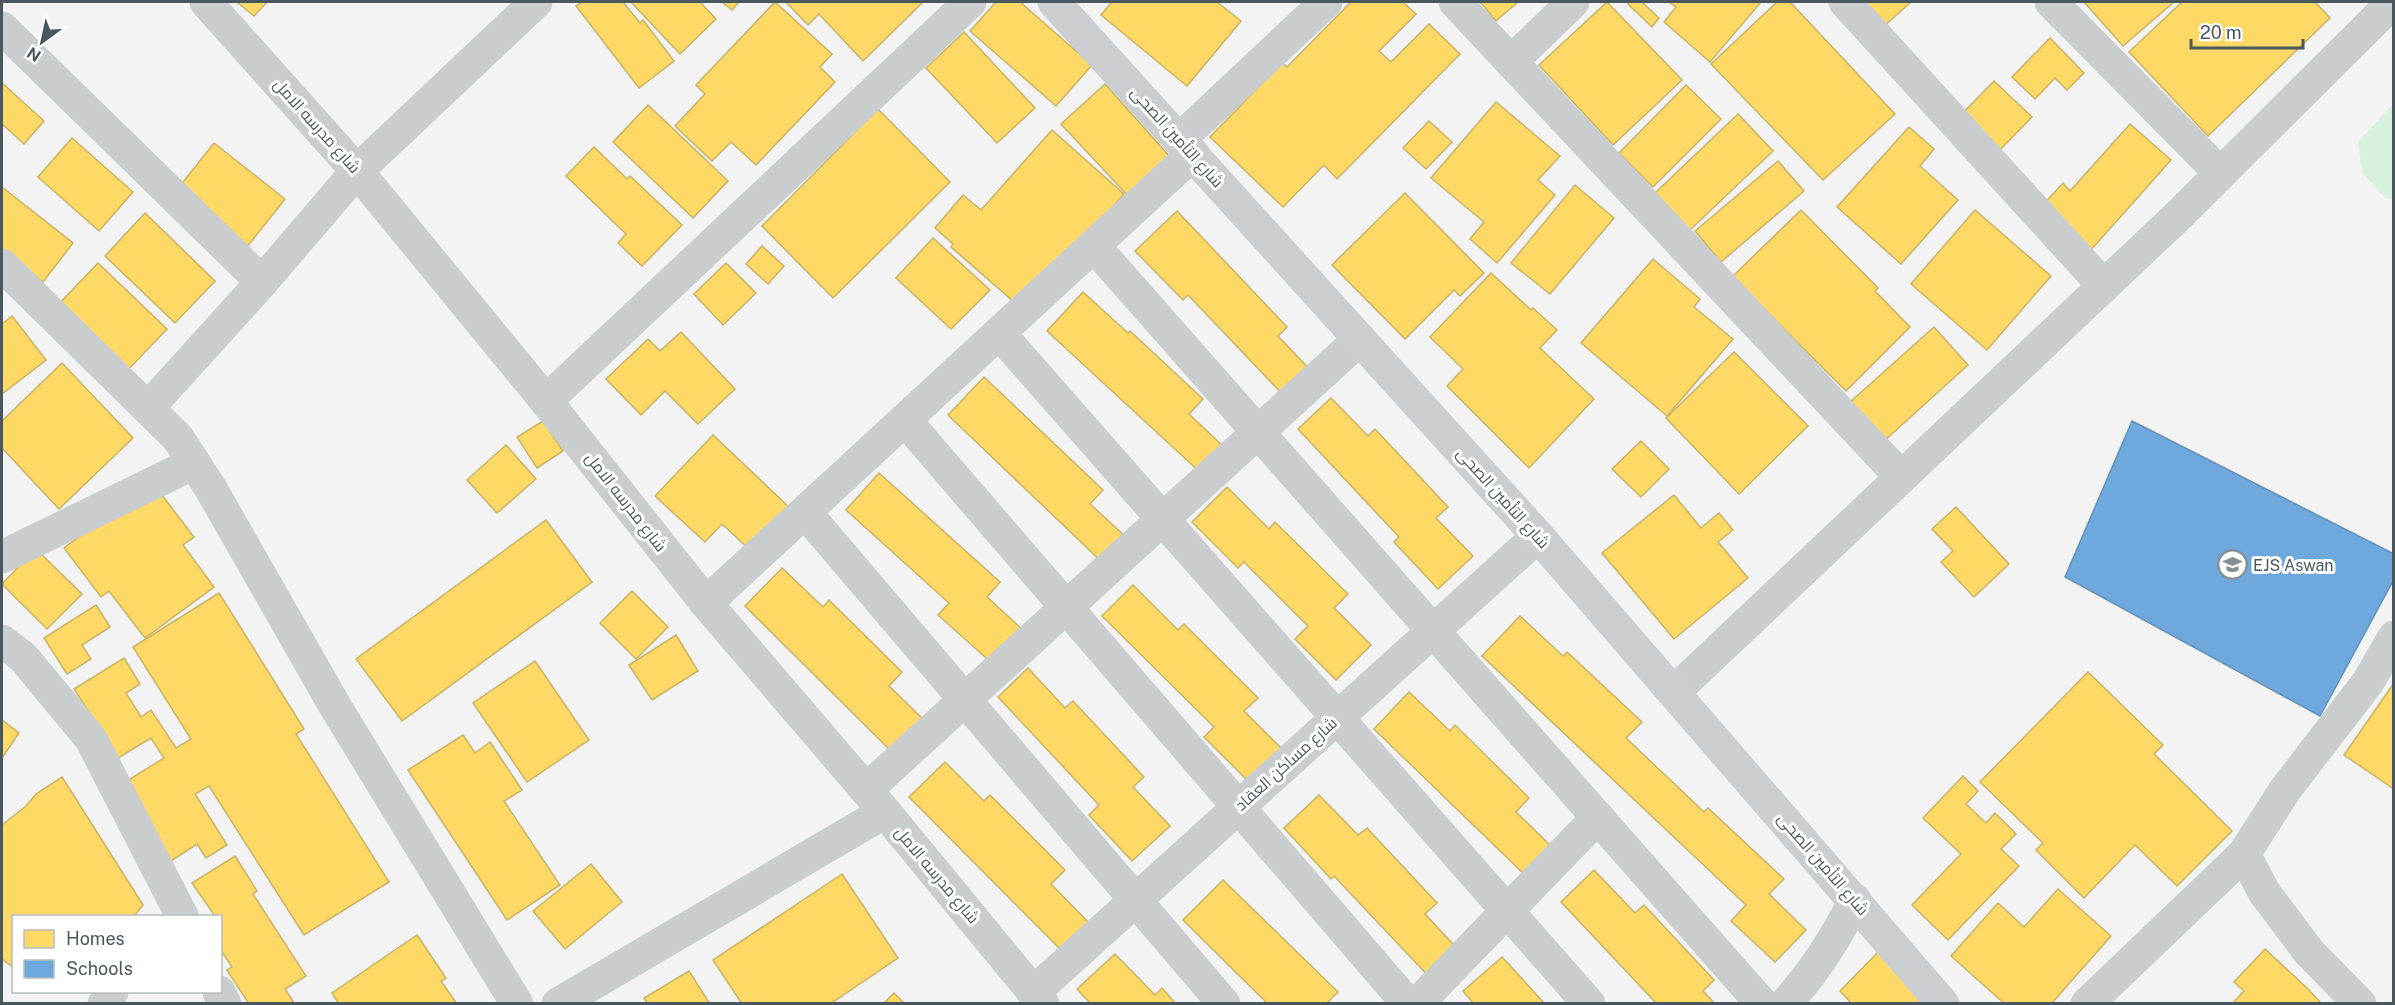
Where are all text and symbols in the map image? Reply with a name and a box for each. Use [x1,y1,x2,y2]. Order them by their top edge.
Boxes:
north arrow [12,12,72,72]
scale bar [2191,12,2304,50]
text: 20 m [2200,22,2242,43]
text: N [24,43,45,66]
street label: شارع مدرسه الامل [268,75,364,178]
street label: شارع التأمين الصحى [1125,83,1227,193]
street label: شارع التأمين الصحى [1451,444,1553,554]
street label: شارع مدرسه الامل [580,449,671,557]
school or university icon: EJS Aswan [2216,549,2248,581]
place label: EJS Aswan [2253,556,2334,575]
street label: شارع مساكن العقاد [1231,713,1342,816]
street label: شارع التأمين الصحى [1772,809,1873,920]
street label: شارع مدرسه الامل [890,823,983,928]
legend [12,915,222,993]
text: Homes [66,928,125,949]
text: Schools [66,958,133,979]

